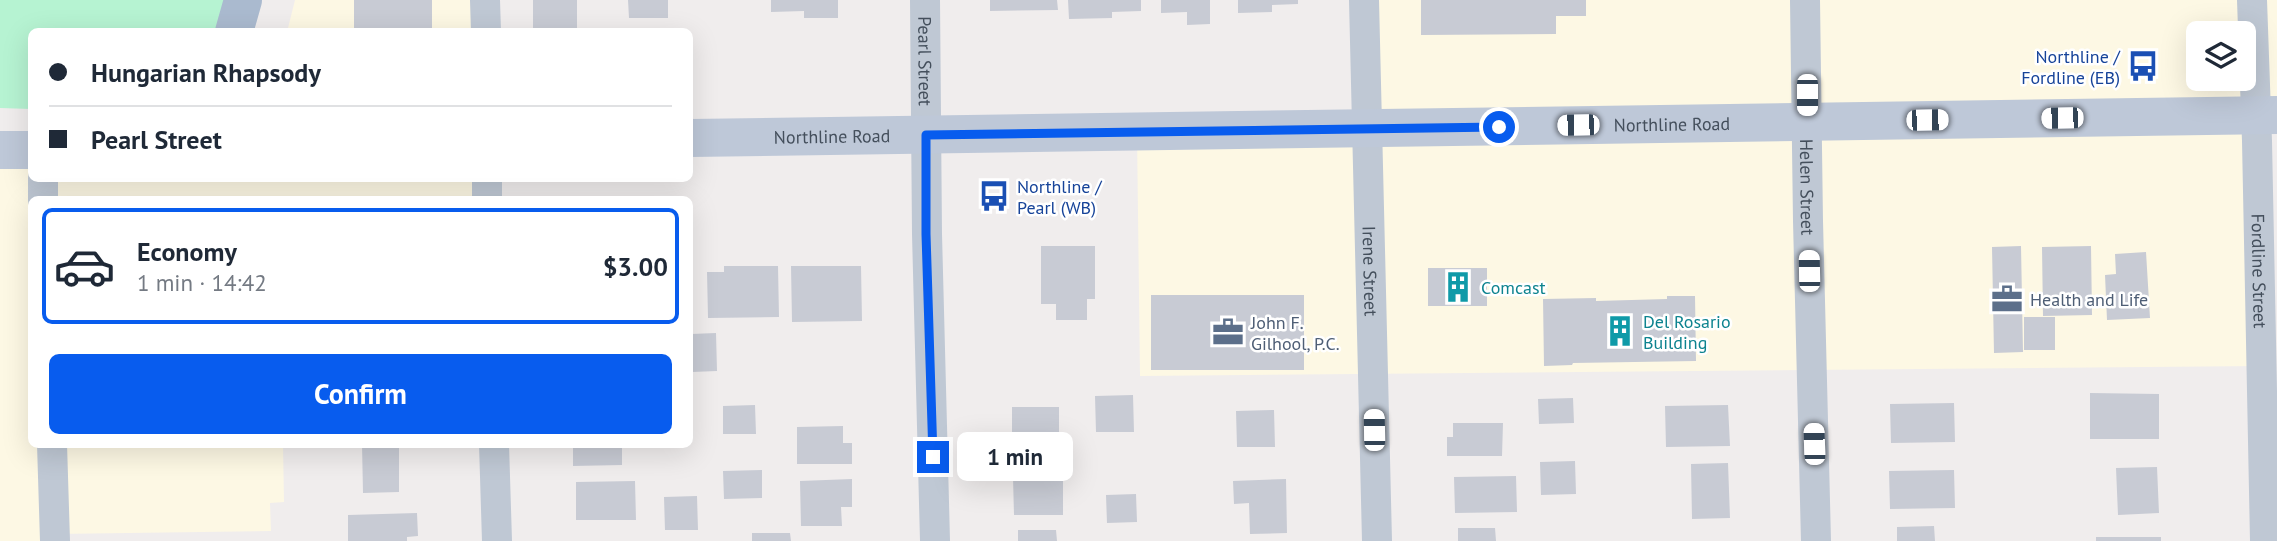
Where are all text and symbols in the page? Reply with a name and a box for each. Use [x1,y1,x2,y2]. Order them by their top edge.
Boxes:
street label: Pearl Street [914,16,937,106]
map controls [2186,21,2256,91]
button: layers [2186,21,2256,91]
place label: Northline / Fordline (EB) [2021,45,2122,89]
bus stop icon: Northline / Fordline (EB) [2126,49,2160,83]
text: Hungarian Rhapsody [91,56,321,89]
car [1797,74,1818,116]
car [2041,107,2084,129]
car [1906,109,1949,131]
route start [1483,111,1515,143]
street label: Northline Road [1613,111,1730,136]
car [1557,114,1600,136]
text: Pearl Street [91,123,222,156]
street label: Northline Road [774,124,890,148]
street label: Helen Street [1795,139,1820,235]
place label: Northline / Pearl (WB) [1017,175,1103,219]
bus stop icon: Northline / Pearl (WB) [977,179,1011,213]
street label: Fordline Street [2247,213,2272,328]
street label: Irene Street [1358,225,1383,316]
icon: car [53,235,116,298]
text: Economy [137,235,237,268]
text: $3.00 [603,250,668,283]
car [1799,250,1820,292]
text: 1 min · 14:42 [137,268,267,297]
building icon: Comcast [1441,270,1475,304]
place label: Comcast [1481,276,1546,299]
office icon: Health and Life [1990,282,2024,316]
place label: Health and Life [2030,288,2148,311]
place label: Del Rosario Building [1643,310,1731,354]
place label: John F. Gilhool, P.C. [1250,311,1340,355]
building icon: Del Rosario Building [1603,314,1637,348]
office icon: John F. Gilhool, P.C. [1211,315,1245,349]
button: Confirm [49,354,672,434]
car [1364,409,1385,451]
car [1803,423,1826,465]
callout: 1 min [958,433,1073,482]
route end [917,441,949,473]
text: 1 min [987,442,1043,471]

